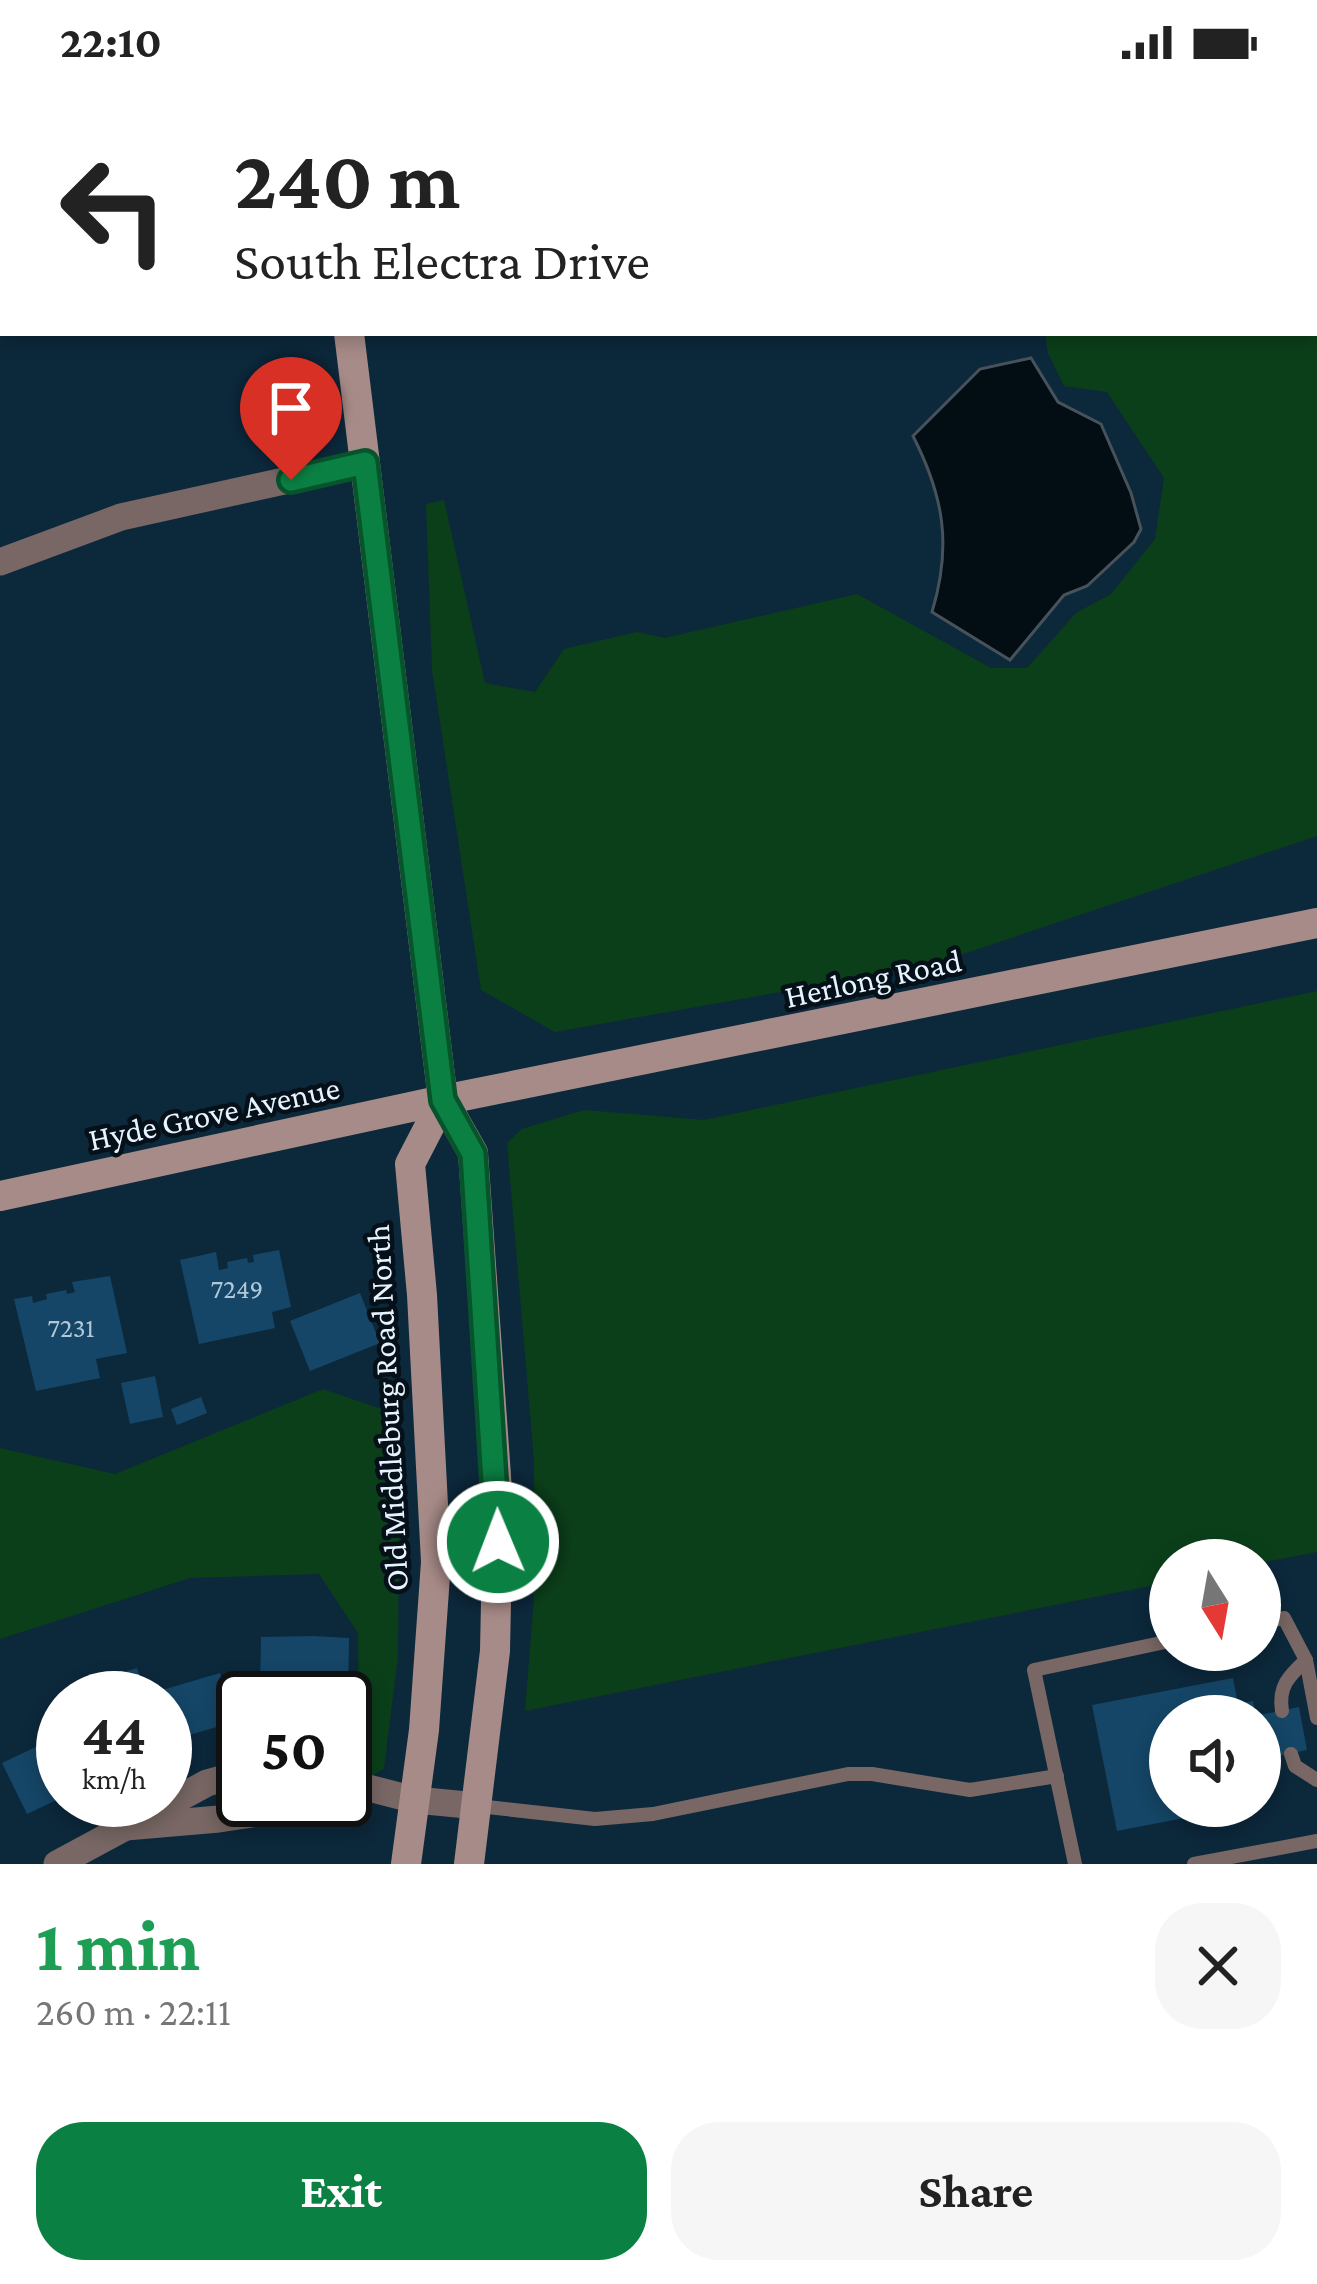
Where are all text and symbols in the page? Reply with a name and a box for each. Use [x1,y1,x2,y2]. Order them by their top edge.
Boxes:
text: 22:10 [60,17,162,67]
icon: left [36,132,192,288]
text: 240 m [234,133,460,226]
text: South Electra Drive [234,231,650,291]
pin [240,357,342,480]
icon: arrive [258,375,324,441]
street label: Herlong Road [781,941,965,1015]
street label: Hyde Grove Avenue [85,1068,343,1158]
street label: Old Middleburg Road North [359,1224,415,1592]
house number: 7249 [211,1274,263,1304]
house number: 7231 [47,1313,95,1343]
position arrow [435,1479,561,1605]
north arrow [1149,1539,1281,1671]
map controls [1149,1539,1281,1827]
speed limit sign: 50 [216,1671,372,1827]
button: sound [1149,1695,1281,1827]
text: 44 [82,1700,146,1767]
text: km/h [82,1762,146,1795]
button: close [1155,1903,1281,2029]
text: 1 min [36,1905,200,1985]
text: 260 m · 22:11 [36,1990,231,2033]
button: Exit [36,2122,647,2260]
button: Share [671,2122,1281,2260]

